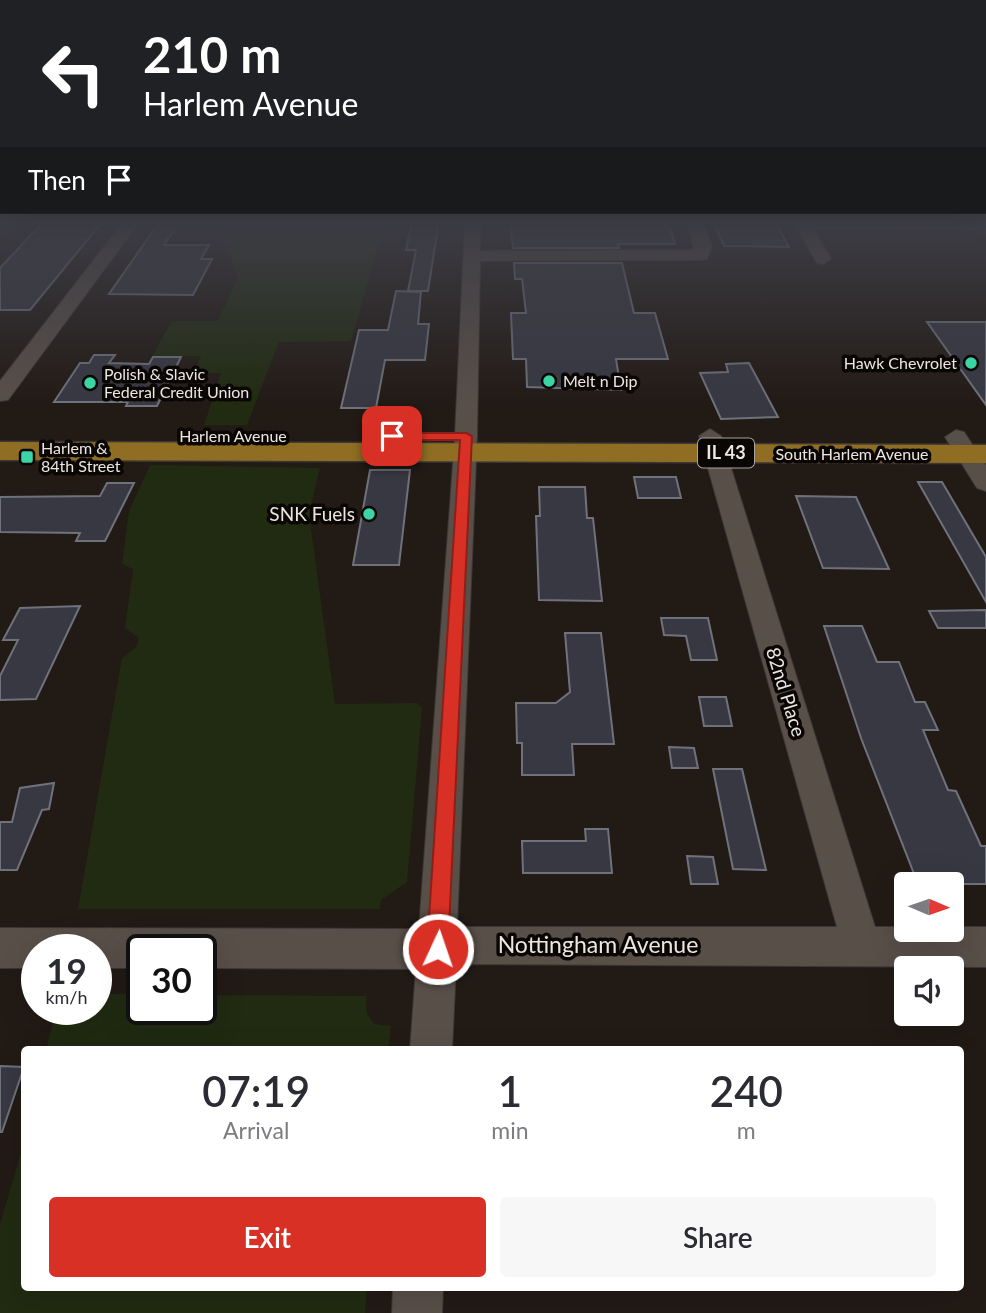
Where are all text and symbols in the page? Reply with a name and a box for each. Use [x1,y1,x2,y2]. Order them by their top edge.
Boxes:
text: 210 m [143,25,281,83]
icon: left [28,28,119,119]
text: Harlem Avenue [143,84,358,123]
icon: arrive [100,161,138,199]
text: Then [28,164,86,196]
place label: Hawk Chevrolet [844,353,957,372]
marker: Hawk Chevrolet [963,355,979,371]
place label: Polish & Slavic Federal Credit Union [104,364,249,401]
place label: Melt n Dip [563,371,638,390]
marker: Melt n Dip [541,373,557,389]
marker: Polish & Slavic Federal Credit Union [82,375,98,391]
pin [362,406,422,466]
icon: arrive [373,417,411,455]
street label: Harlem Avenue [179,426,287,445]
place label: Harlem & 84th Street [41,438,121,475]
road number: IL 43 [698,438,754,467]
street label: South Harlem Avenue [775,444,929,463]
marker: Harlem & 84th Street [19,449,35,465]
place label: SNK Fuels [269,502,355,525]
marker: SNK Fuels [361,506,377,522]
street label: 82nd Place [762,644,811,739]
north arrow [894,872,964,942]
map controls [894,872,964,1026]
position arrow [401,912,475,986]
street label: Nottingham Avenue [498,930,698,958]
speed limit sign: 30 [126,934,217,1025]
text: 19 [46,949,87,991]
button: sound [894,956,964,1026]
text: km/h [45,986,88,1008]
text: 07:19 [202,1066,310,1116]
text: 1 [498,1066,522,1116]
text: 240 [710,1066,783,1116]
text: Arrival [223,1116,289,1144]
text: min [491,1116,529,1144]
text: m [737,1116,756,1144]
button: Exit [49,1197,486,1277]
button: Share [500,1197,936,1277]

